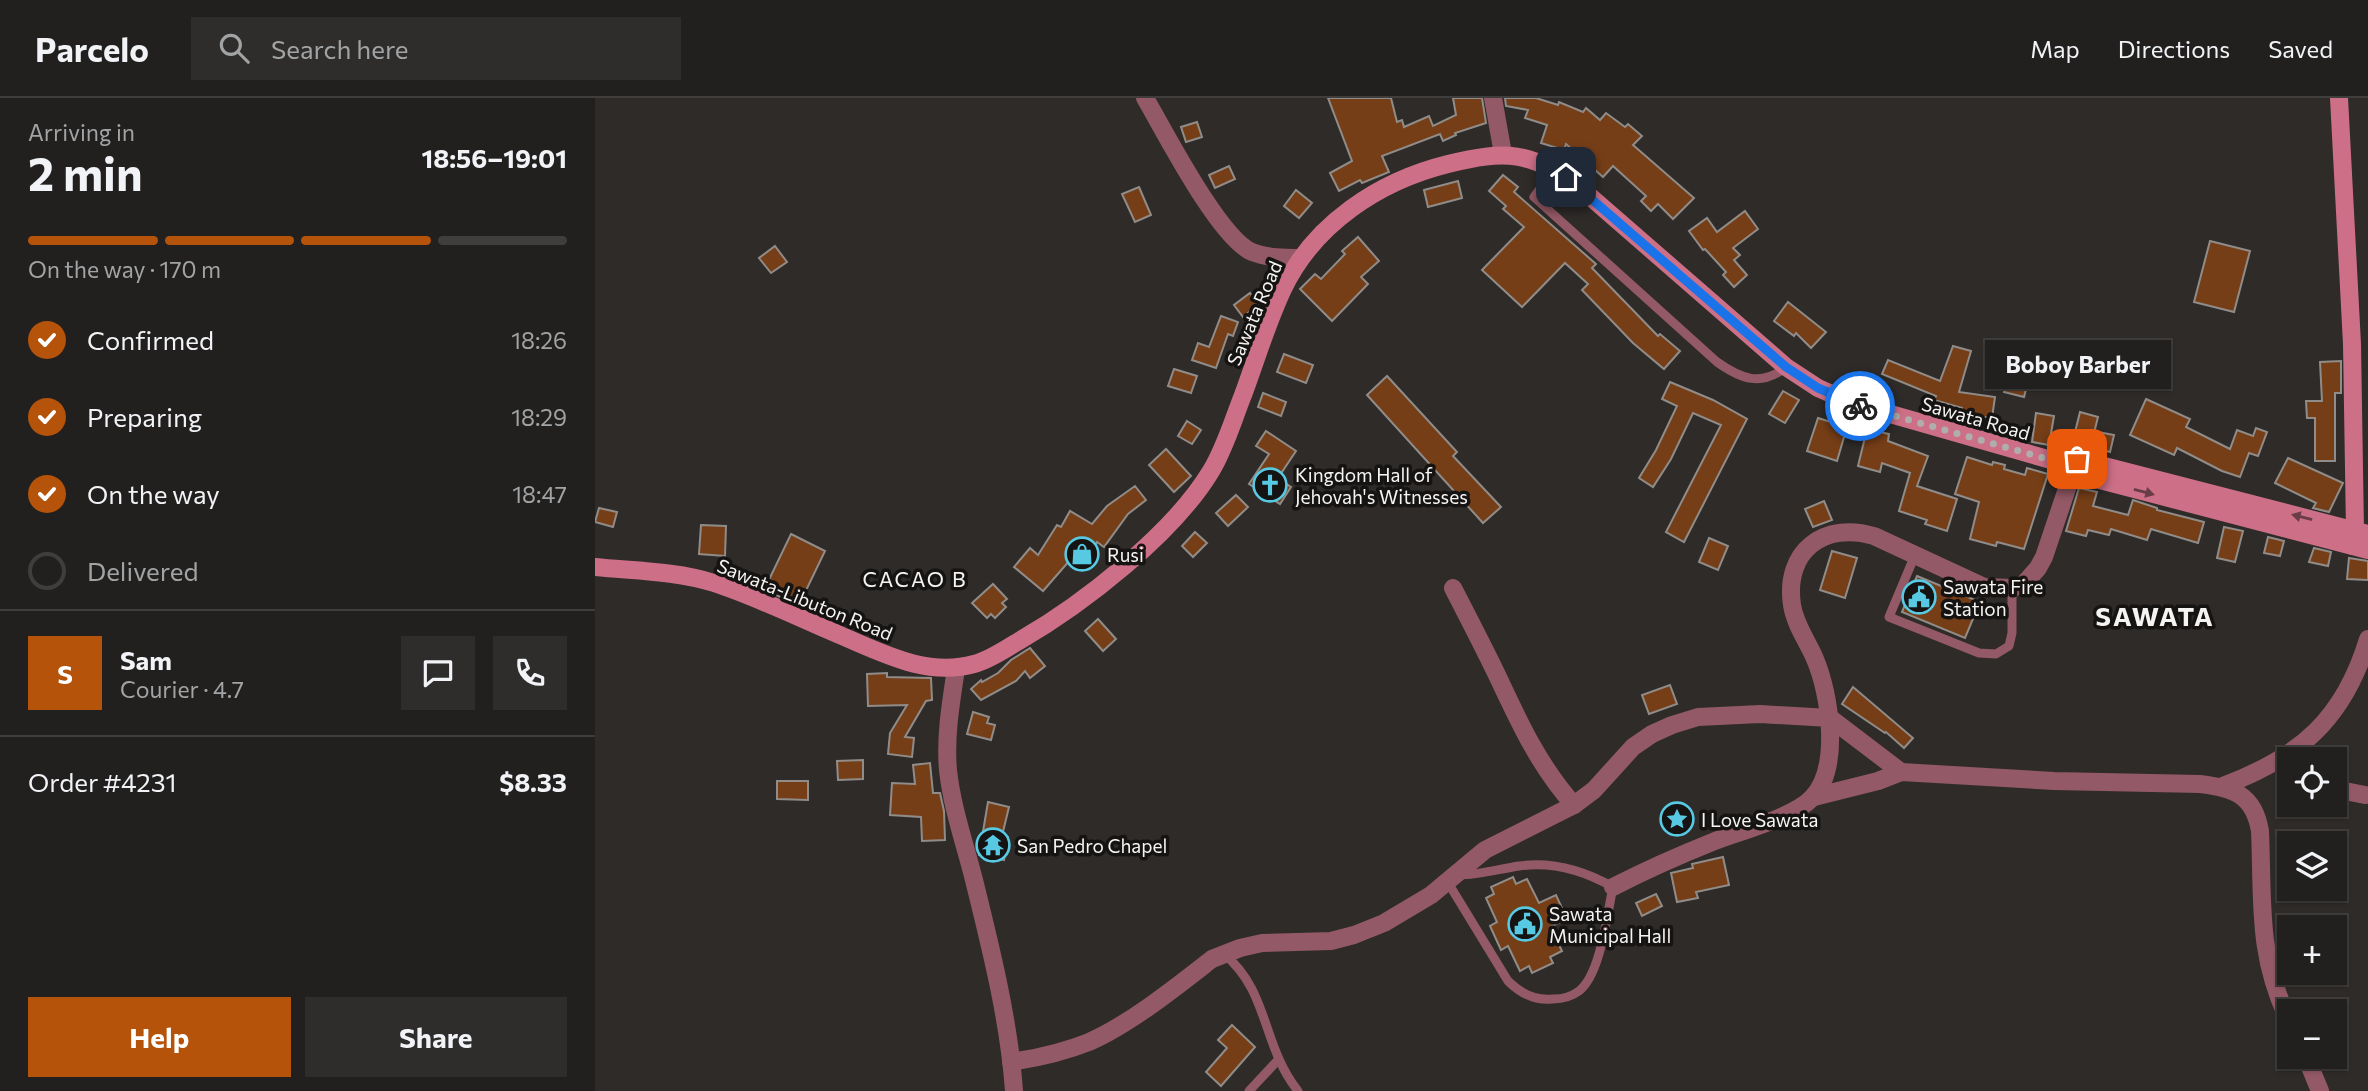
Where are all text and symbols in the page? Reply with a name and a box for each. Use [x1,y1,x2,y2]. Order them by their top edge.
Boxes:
search box [191,17,681,80]
text: Parcelo [35,28,149,69]
icon: search [215,29,253,67]
text: Search here [271,33,409,64]
text: Map [2030,34,2080,63]
text: Directions [2118,34,2230,63]
text: Saved [2268,34,2333,63]
text: Arriving in [28,118,135,146]
text: 18:56–19:01 [421,142,567,173]
text: 2 min [28,144,143,200]
pin [1536,147,1596,207]
icon: home [1547,158,1585,196]
text: On the way · 170 m [28,255,221,283]
street label: Sawata Road [1222,257,1286,369]
icon: check [28,321,66,359]
text: Confirmed [87,324,214,355]
text: 18:26 [511,326,567,354]
callout: Boboy Barber [1984,340,2170,389]
text: Boboy Barber [2006,350,2150,378]
courier [1825,371,1895,441]
icon: bike [1841,387,1879,425]
street label: Sawata Road [1919,392,2033,444]
icon: check [28,398,66,436]
text: Preparing [87,401,202,432]
text: 18:29 [511,403,567,431]
pin [2047,429,2107,489]
icon: bag [2058,440,2096,478]
place label: Kingdom Hall of Jehovah's Witnesses [1295,463,1468,508]
church icon: Kingdom Hall of Jehovah's Witnesses [1251,466,1289,504]
icon: check [28,475,66,513]
text: On the way [87,478,220,509]
text: 18:47 [512,480,567,508]
one-way arrow [2134,487,2156,498]
one-way arrow [2291,511,2313,522]
shop icon: Rusi [1063,535,1101,573]
place label: Rusi [1107,543,1144,566]
street label: Sawata-Libuton Road [714,553,896,645]
text: Delivered [87,555,198,586]
district label: CACAO B [862,566,968,591]
place label: Sawata Fire Station [1943,575,2043,620]
public building icon: Sawata Fire Station [1900,578,1938,616]
district label: SAWATA [2095,600,2215,631]
button: chat [401,636,475,710]
button: phone [493,636,567,710]
text: Sam [120,644,172,675]
text: S [57,658,73,689]
text: Courier · 4.7 [120,675,244,703]
map controls [2277,747,2347,1069]
button: locate [2277,747,2347,817]
text: Order #4231 [28,766,177,797]
text: $8.33 [499,766,567,797]
place icon: I Love Sawata [1658,800,1696,838]
place label: I Love Sawata [1701,808,1818,831]
temple icon: San Pedro Chapel [974,826,1012,864]
button: layers [2277,831,2347,901]
place label: San Pedro Chapel [1017,834,1167,857]
place label: Sawata Municipal Hall [1549,902,1671,947]
public building icon: Sawata Municipal Hall [1506,905,1544,943]
button: + [2277,915,2347,985]
button: Help [28,997,291,1077]
button: Share [305,997,567,1077]
button: − [2277,999,2347,1069]

